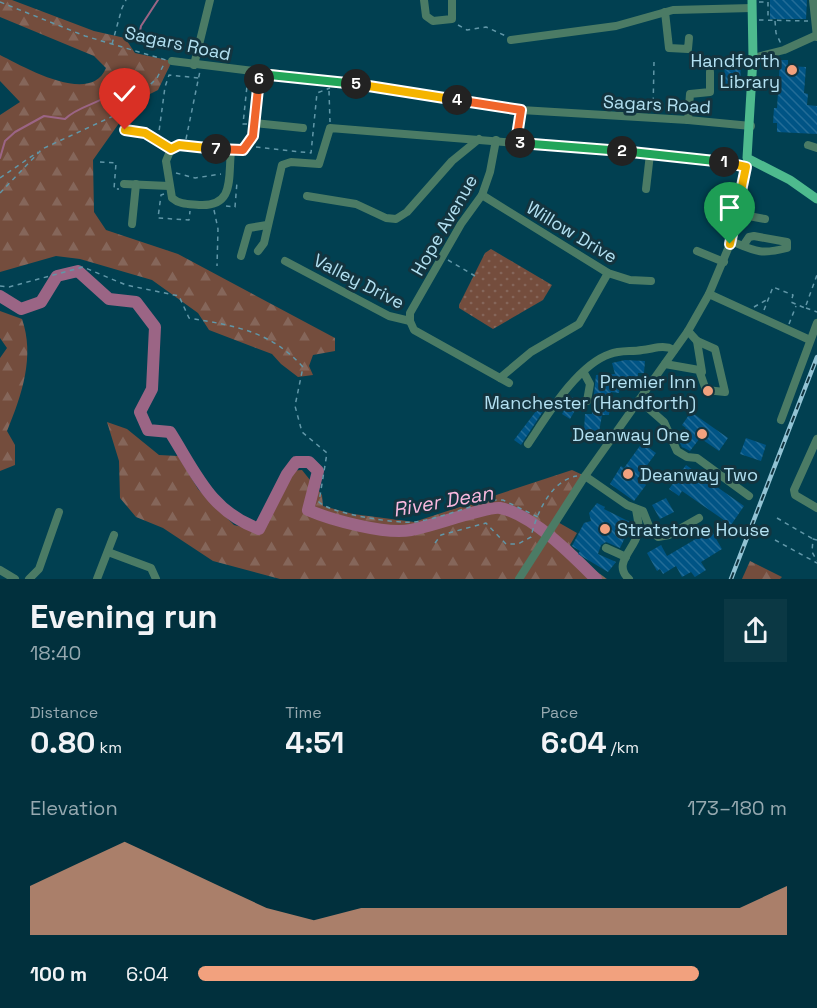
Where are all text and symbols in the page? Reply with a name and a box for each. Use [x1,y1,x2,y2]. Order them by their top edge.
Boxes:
street label: Sagars Road [123,21,233,65]
place label: Handforth Library [690,49,780,93]
marker: Handforth Library [785,63,799,77]
pin: 6 [244,64,274,94]
pin [99,68,150,130]
text: 6 [254,68,264,89]
pin: 5 [341,69,371,99]
text: 5 [351,73,361,94]
icon: check [108,77,141,110]
pin: 4 [442,85,472,115]
text: 4 [452,89,462,110]
street label: Sagars Road [602,90,712,118]
pin: 3 [505,128,535,158]
text: 3 [515,132,525,153]
pin: 7 [201,134,231,164]
pin: 2 [607,136,637,166]
text: 7 [212,138,220,159]
text: 2 [617,140,627,161]
pin: 1 [709,147,739,177]
text: 1 [720,151,728,172]
street label: Hope Avenue [406,170,482,280]
pin [704,182,755,244]
icon: arrive [713,191,746,224]
street label: Willow Drive [522,196,622,268]
street label: Valley Drive [310,248,408,314]
place label: Premier Inn Manchester (Handforth) [484,370,696,414]
marker: Premier Inn Manchester (Handforth) [701,384,715,398]
place label: Deanway One [572,423,690,446]
marker: Deanway One [695,427,709,441]
place label: Deanway Two [640,463,758,486]
marker: Deanway Two [621,467,635,481]
water label: River Dean [391,479,496,523]
place label: Stratstone House [617,518,770,541]
marker: Stratstone House [598,522,612,536]
text: Evening run [30,596,218,638]
button: share [724,599,787,662]
text: 18:40 [30,640,81,666]
text: Distance [30,702,98,723]
text: Time [285,702,322,723]
text: Pace [541,702,578,723]
text: 0.80 [30,723,95,762]
text: 4:51 [285,723,344,762]
text: 6:04 [541,723,607,762]
text: km [95,737,122,758]
text: /km [607,737,639,758]
text: Elevation [30,795,118,821]
text: 173–180 m [687,795,787,821]
text: 100 m [30,961,87,987]
text: 6:04 [126,961,169,987]

